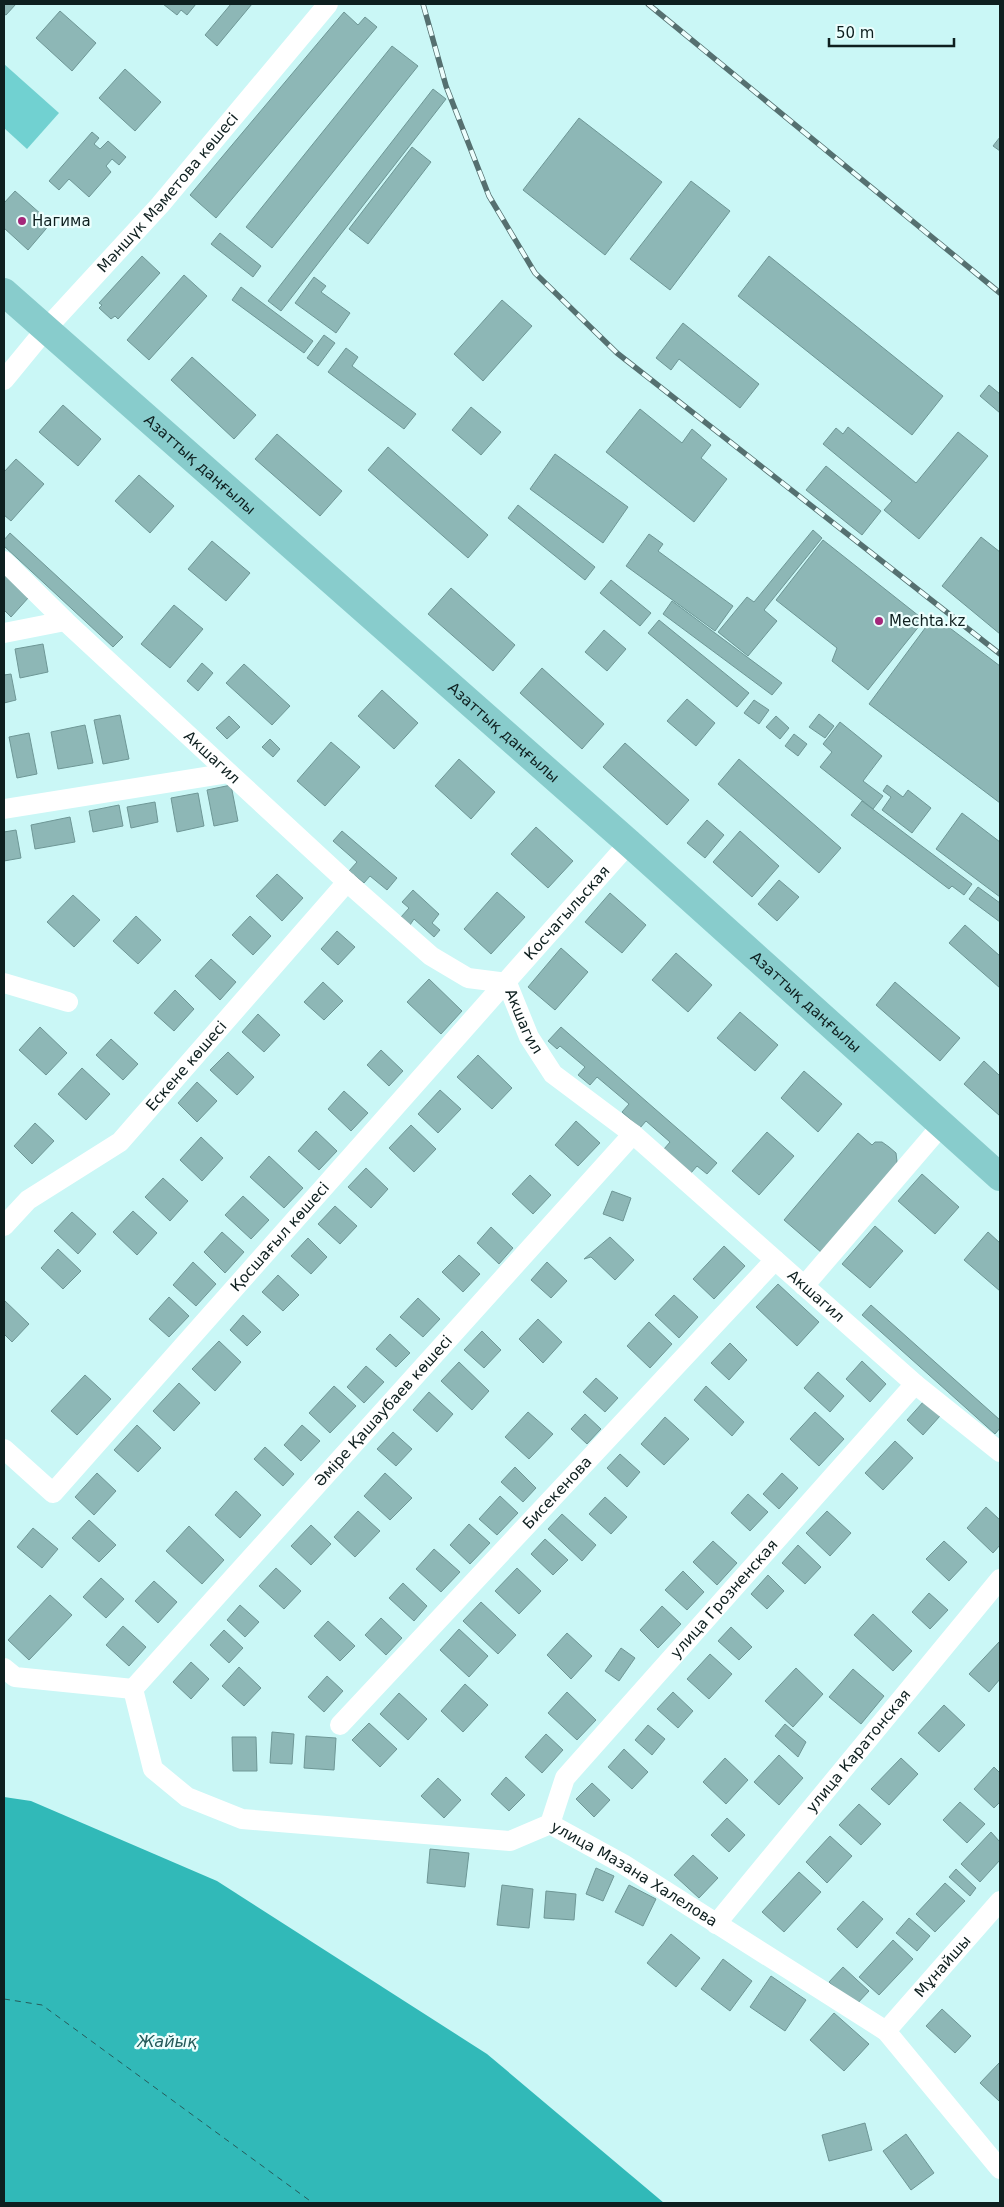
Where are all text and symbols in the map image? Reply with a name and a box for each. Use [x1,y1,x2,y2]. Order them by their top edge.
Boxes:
scale bar [829,15,954,47]
text: 50 m [836,24,874,42]
street label: Мәншүк Мәметова көшесі [94,109,242,276]
place label: Нагима [32,212,91,230]
marker: Нагима [16,215,28,227]
street label: Азаттық даңғылы [140,411,259,518]
place label: Mechta.kz [889,612,965,630]
marker: Mechta.kz [873,615,885,627]
street label: Азаттық даңғылы [444,679,563,786]
street label: Акшагил [180,727,244,787]
street label: Косчагыльская [521,862,614,964]
street label: Азаттық даңғылы [747,948,865,1056]
street label: Акшагил [501,986,547,1057]
street label: Ескене көшесі [142,1017,230,1115]
street label: Қосшағыл көшесі [227,1179,333,1295]
street label: Акшагил [784,1266,848,1326]
street label: Әміре Қашаубаев көшесі [311,1332,456,1491]
street label: Бисекенова [519,1453,596,1533]
street label: улица Грозненская [667,1536,782,1662]
street label: улица Каратонская [802,1686,914,1816]
street label: улица Мазана Халелова [548,1817,721,1931]
street label: Мұнайшы [911,1932,975,2001]
water label: Жайық [136,2032,197,2051]

